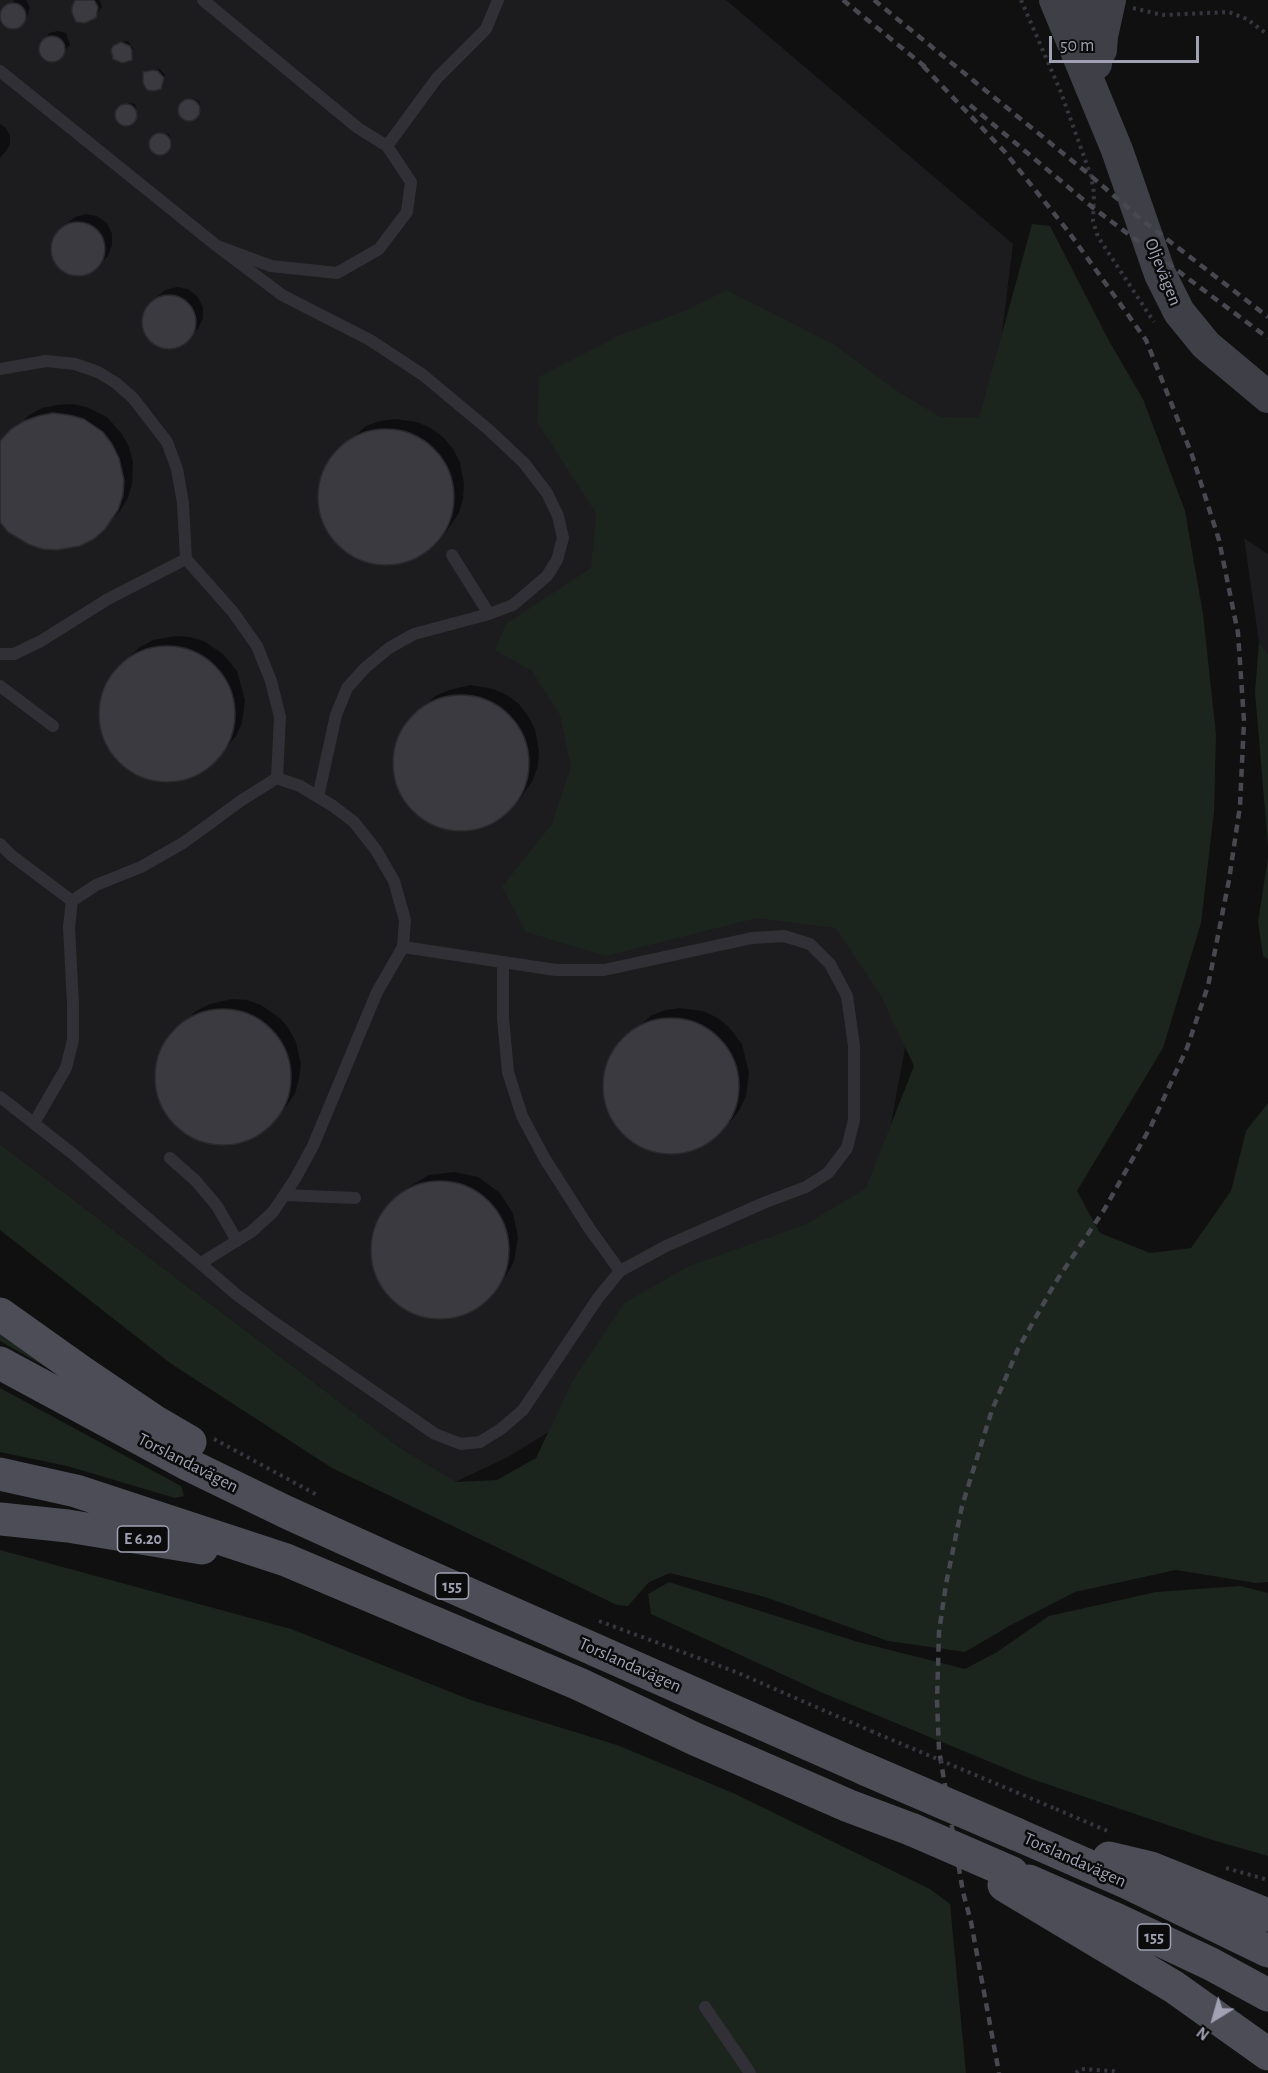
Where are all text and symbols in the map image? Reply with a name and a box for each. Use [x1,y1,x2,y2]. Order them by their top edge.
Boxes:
scale bar [1052,24,1202,62]
text: 50 m [1060,37,1094,55]
street label: Oljevägen [1140,235,1186,309]
street label: Torslandavägen [134,1428,242,1498]
road number: E 6.20 [118,1526,168,1552]
road number: 155 [436,1573,468,1599]
street label: Torslandavägen [575,1633,685,1697]
street label: Torslandavägen [1020,1828,1130,1892]
road number: 155 [1138,1924,1170,1950]
north arrow [1184,1989,1244,2049]
text: N [1194,2024,1212,2043]

